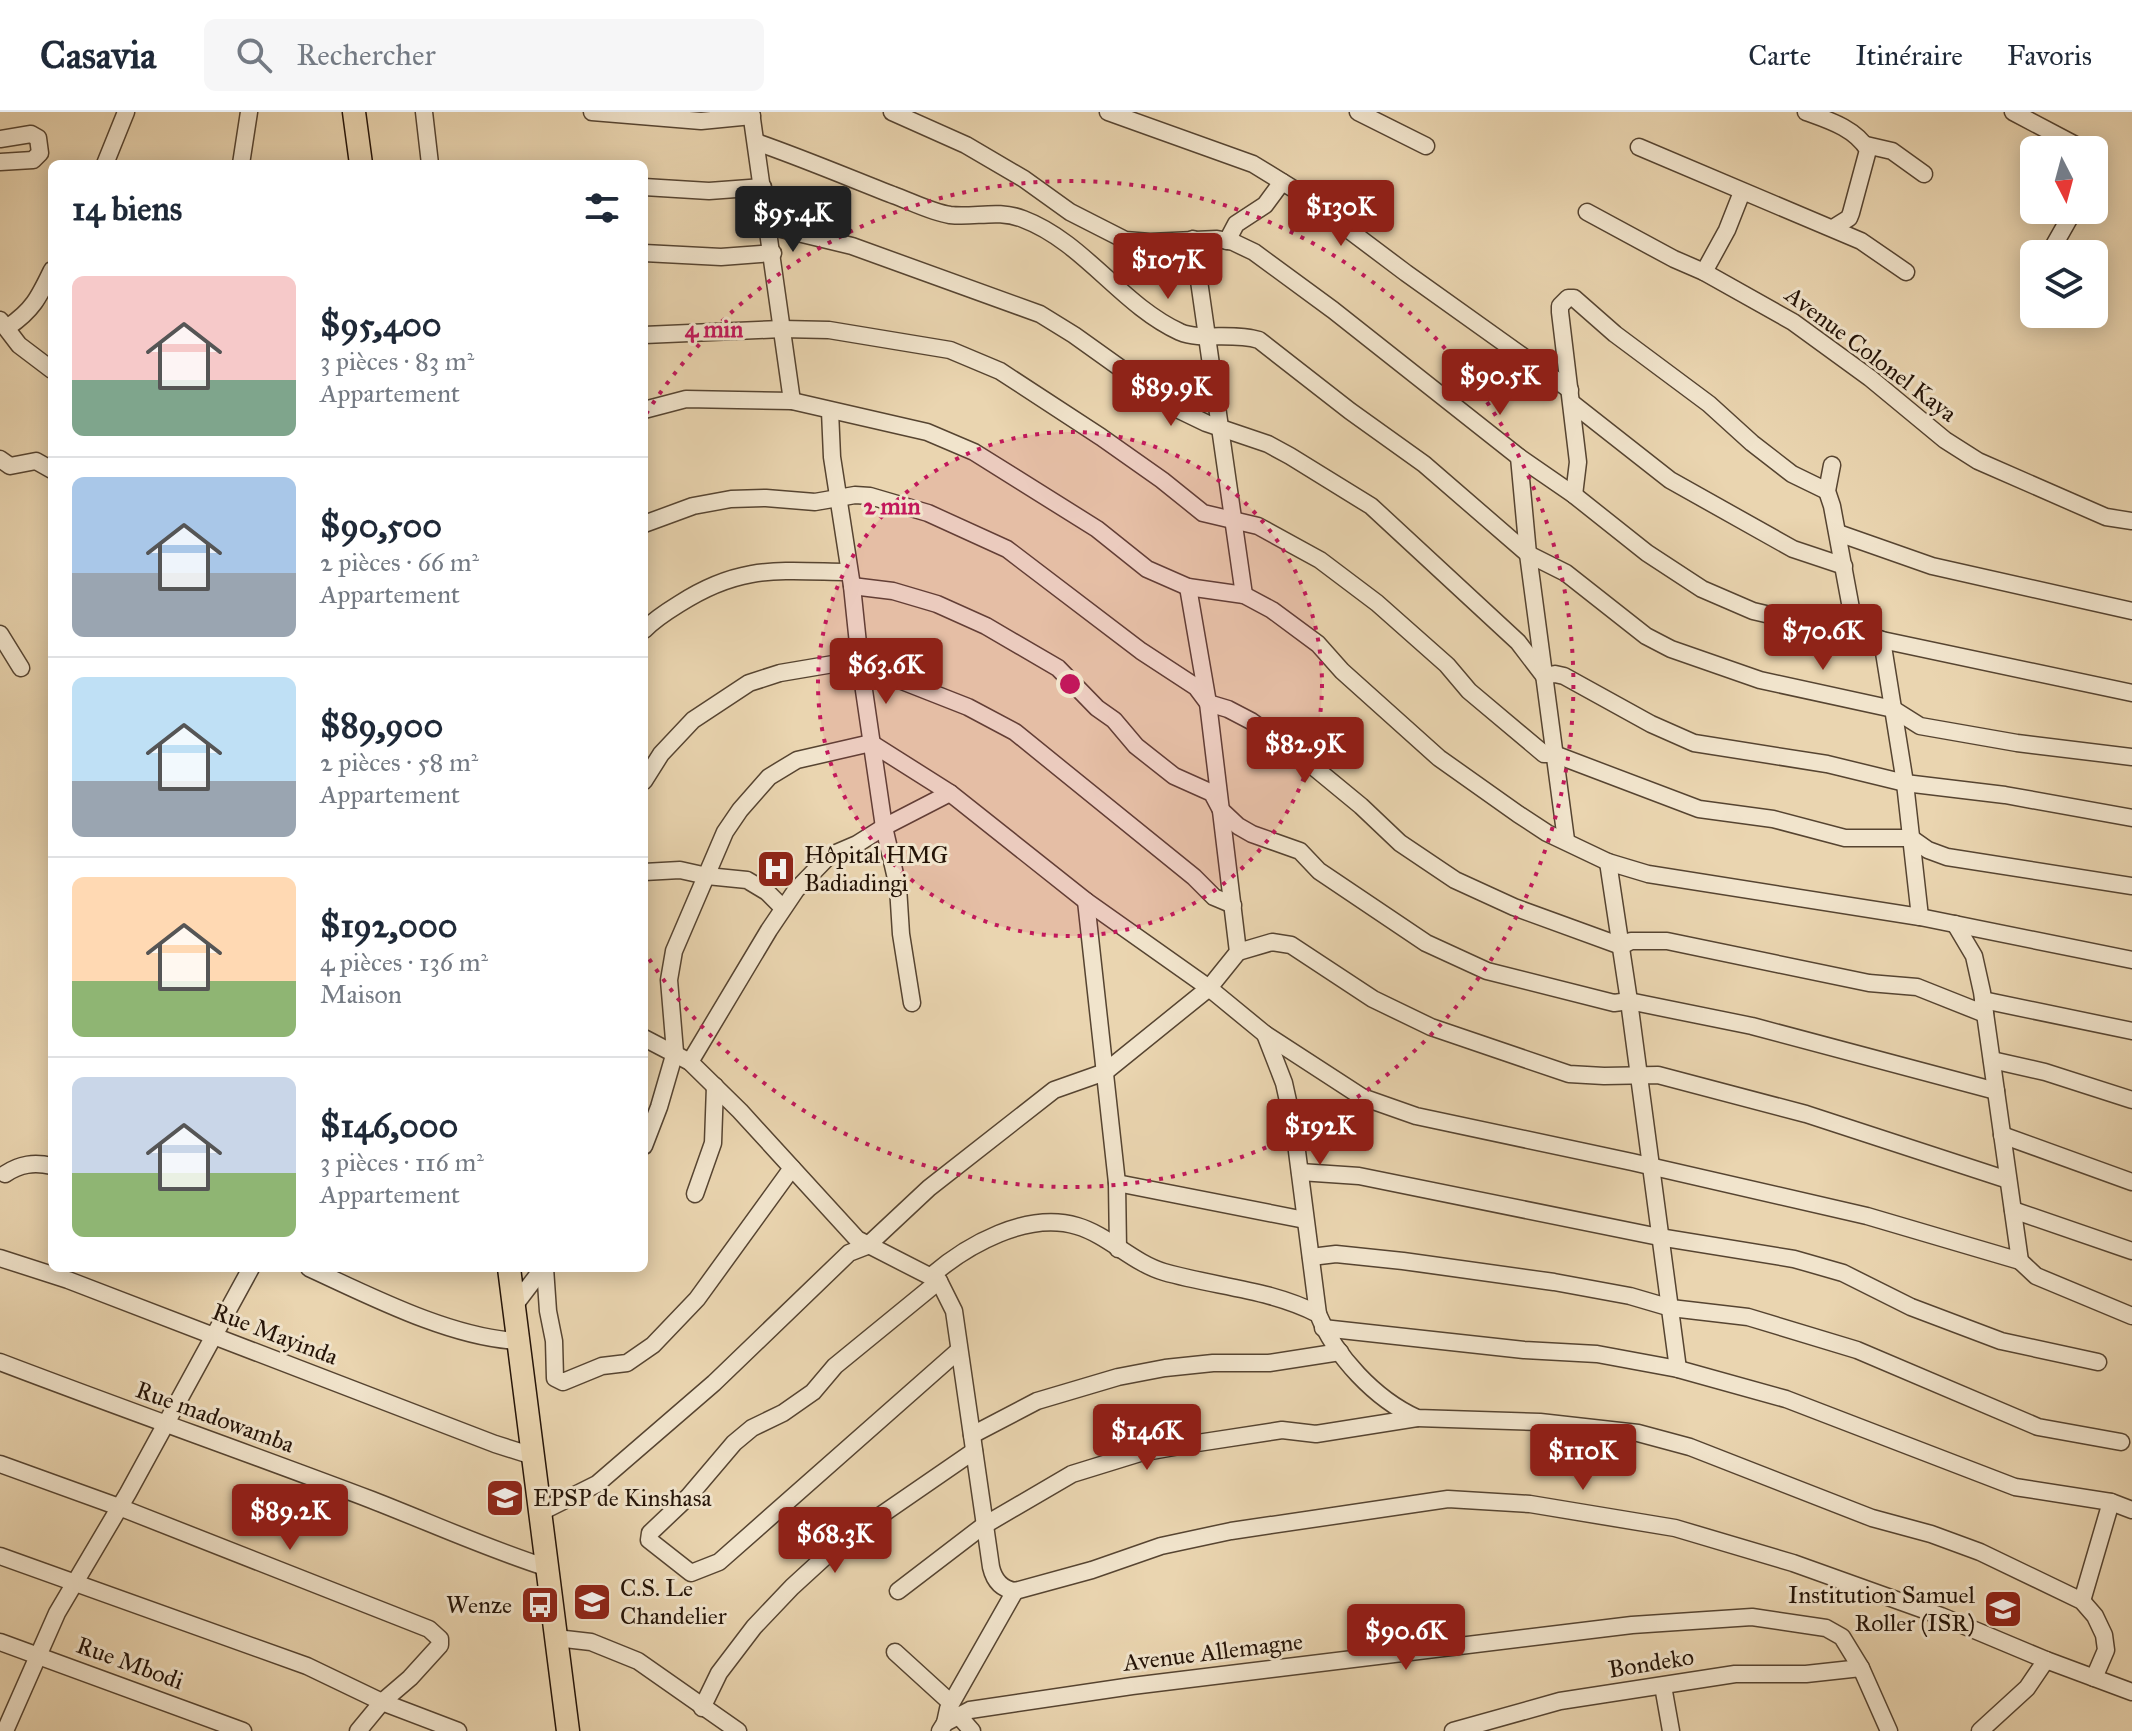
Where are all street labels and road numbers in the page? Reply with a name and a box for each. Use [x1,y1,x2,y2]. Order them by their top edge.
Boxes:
street label: Avenue Colonel Kaya [1778,279,1963,429]
street label: Rue Mayinda [208,1296,343,1372]
street label: Rue madowamba [132,1374,299,1460]
street label: Avenue Allemagne [1120,1626,1305,1678]
street label: Rue Mbodi [72,1630,188,1696]
street label: Bondeko [1606,1641,1696,1685]

